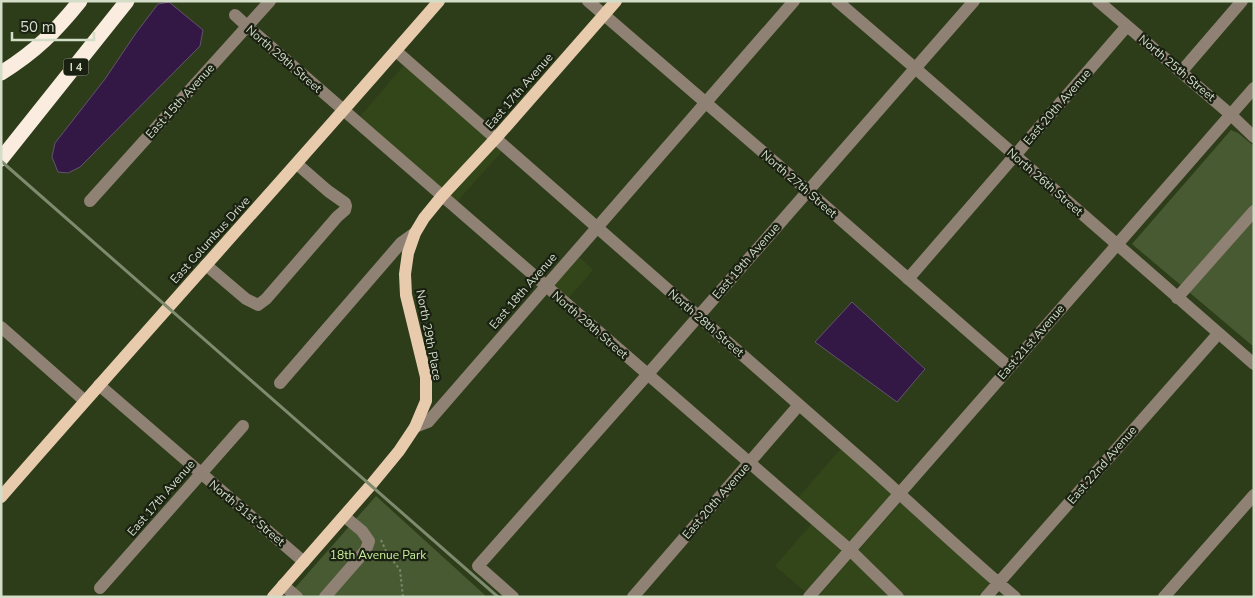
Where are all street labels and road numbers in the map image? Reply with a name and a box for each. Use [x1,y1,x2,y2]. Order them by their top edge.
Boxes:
street label: North 29th Street [243,22,326,97]
street label: North 25th Street [1135,31,1219,105]
street label: East 17th Avenue [482,50,556,132]
road number: I 4 [64,58,88,76]
street label: East 15th Avenue [142,60,218,142]
street label: East 20th Avenue [1020,66,1094,148]
street label: North 26th Street [1004,145,1087,220]
street label: North 27th Street [758,147,841,222]
street label: East Columbus Drive [167,193,253,287]
street label: East 19th Avenue [709,220,783,302]
street label: East 18th Avenue [486,250,560,332]
street label: North 28th Street [665,286,748,361]
street label: North 29th Place [412,288,446,382]
street label: North 29th Street [549,288,632,363]
street label: East 21st Avenue [994,301,1068,383]
street label: East 22nd Avenue [1064,423,1140,507]
street label: East 17th Avenue [124,457,198,539]
street label: East 20th Avenue [679,460,753,542]
street label: North 31st Street [206,477,289,550]

